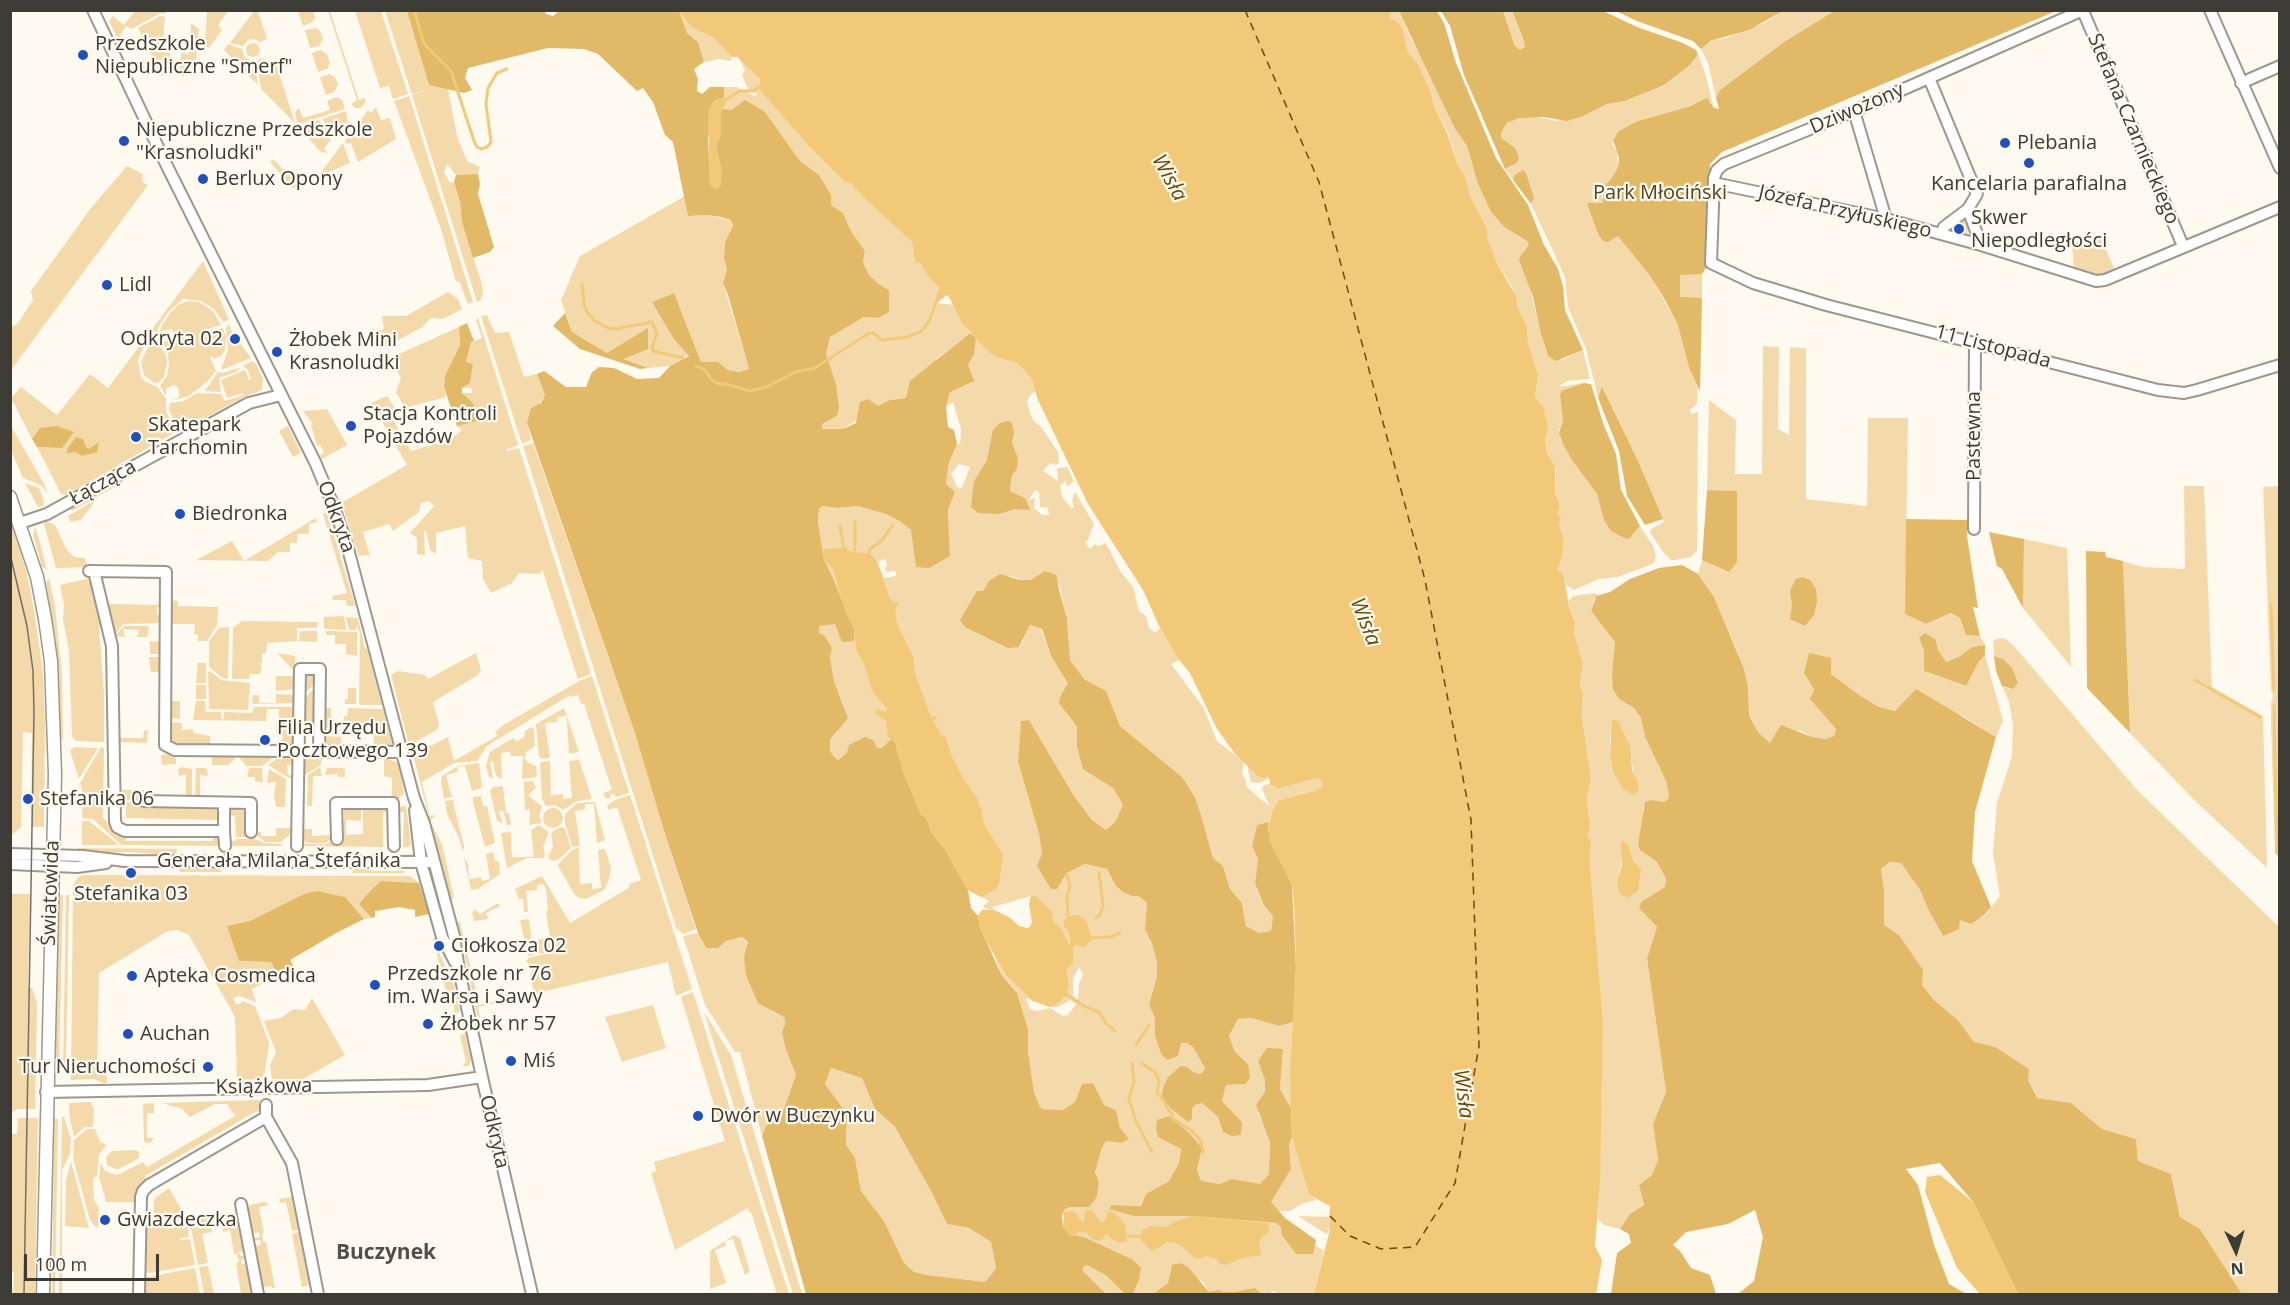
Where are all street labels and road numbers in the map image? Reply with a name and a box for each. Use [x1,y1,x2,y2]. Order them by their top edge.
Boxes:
street label: Stefana Czarnieckiego [2082,30,2184,228]
street label: Dziwożony [1806,78,1908,140]
street label: Józefa Przyłuskiego [1756,180,1934,244]
street label: 11 Listopada [1932,320,2054,374]
street label: Pastewna [1962,391,1986,481]
street label: Łącząca [66,455,140,511]
street label: Odkryta [312,478,360,556]
street label: Światowida [37,840,65,946]
street label: Generała Milana Štefánika [157,849,401,873]
street label: Książkowa [216,1074,312,1100]
street label: Odkryta [474,1093,514,1171]

